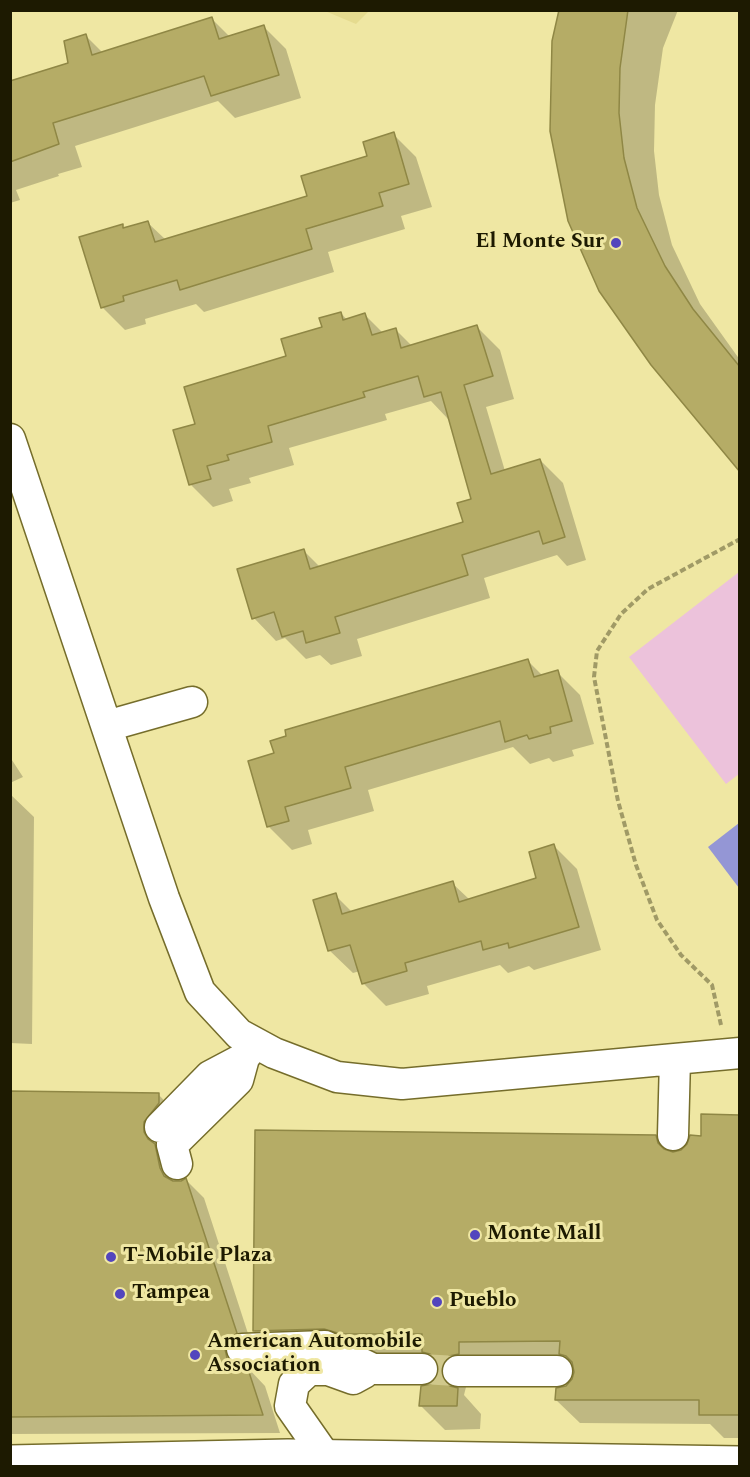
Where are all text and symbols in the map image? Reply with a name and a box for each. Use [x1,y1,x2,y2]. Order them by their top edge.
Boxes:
place label: El Monte Sur [475,230,604,256]
marker: El Monte Sur [609,236,623,250]
place label: Monte Mall [487,1222,601,1248]
marker: Monte Mall [468,1228,482,1242]
place label: T-Mobile Plaza [123,1244,272,1270]
marker: T-Mobile Plaza [104,1250,118,1264]
place label: Tampea [132,1281,210,1307]
marker: Tampea [113,1287,127,1301]
place label: Pueblo [449,1289,517,1315]
marker: Pueblo [430,1295,444,1309]
place label: American Automobile Association [207,1330,422,1380]
marker: American Automobile Association [188,1348,202,1362]

